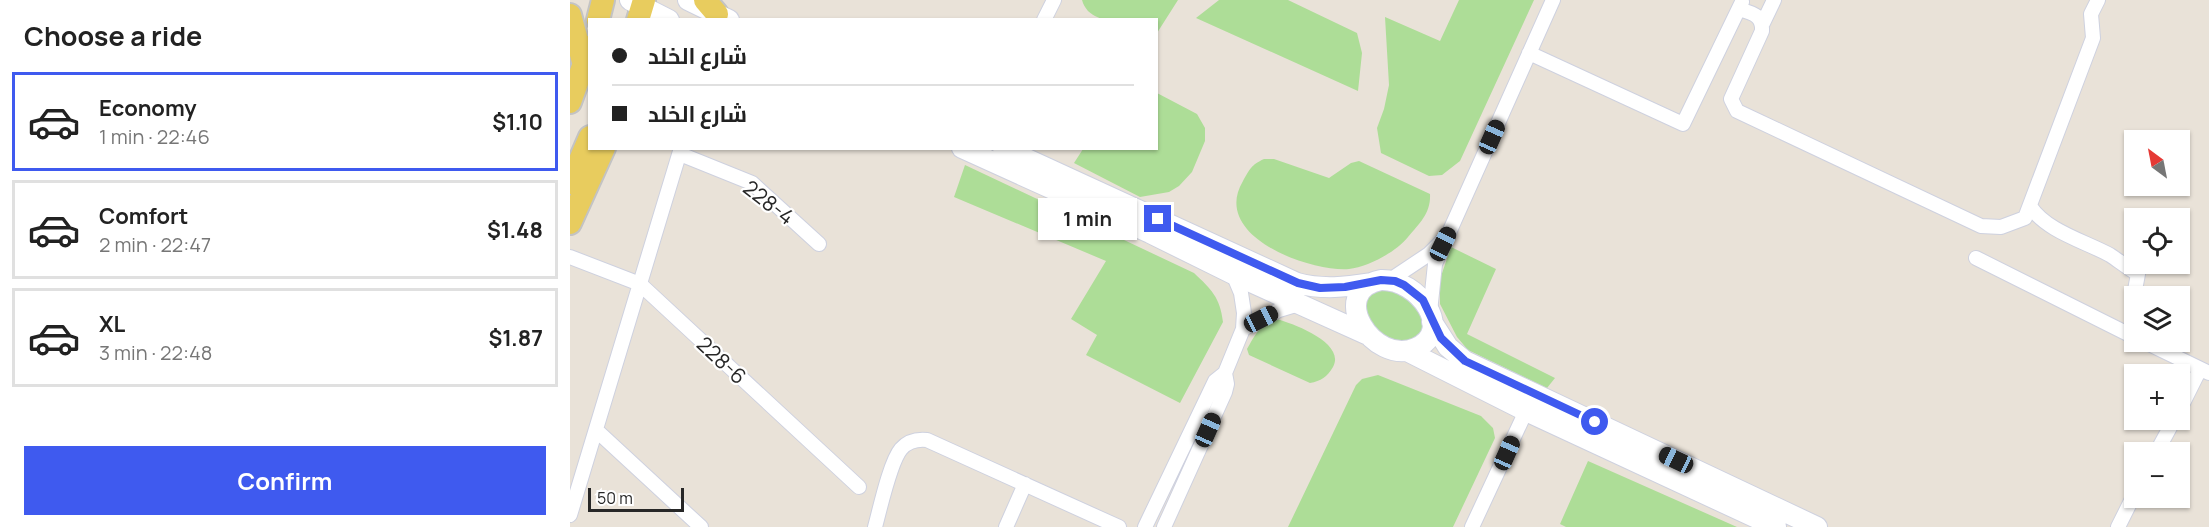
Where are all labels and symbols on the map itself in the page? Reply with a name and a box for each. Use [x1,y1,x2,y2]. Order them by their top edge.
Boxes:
car [1476,117,1508,157]
north arrow [2124,130,2190,196]
street label: 228-4 [738,173,800,231]
callout: 1 min [1038,198,1137,240]
route end [1144,205,1171,232]
car [1427,224,1459,264]
car [1241,303,1281,335]
street label: 228-6 [691,330,753,390]
route start [1581,408,1608,435]
car [1192,410,1224,450]
car [1491,433,1523,473]
car [1656,444,1696,476]
scale bar [588,485,684,512]

